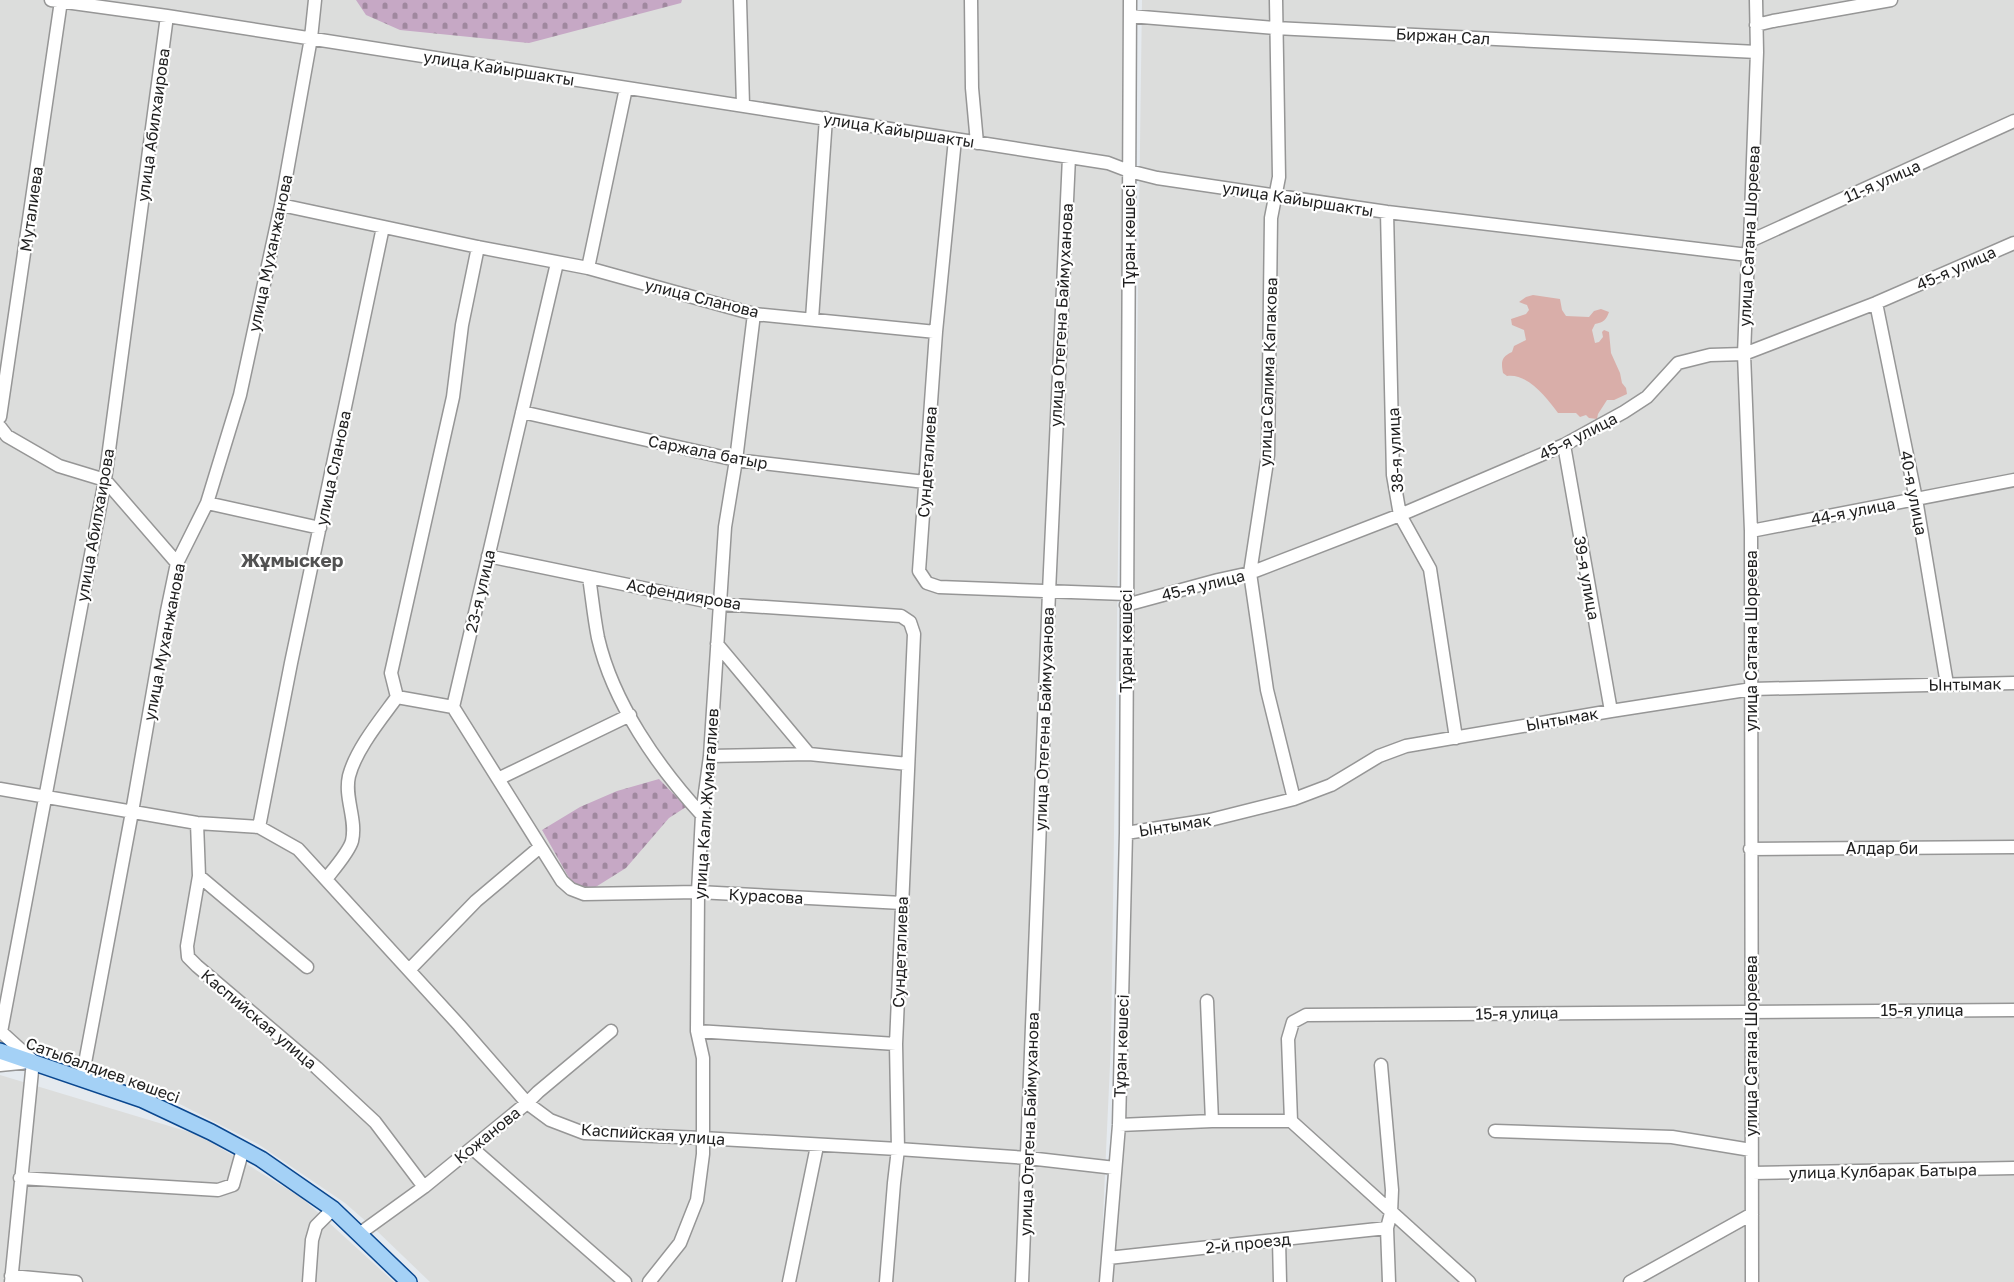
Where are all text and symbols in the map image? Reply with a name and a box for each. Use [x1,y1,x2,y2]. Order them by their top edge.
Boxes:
street label: Биржан Сал [1395,24,1491,48]
street label: улица Кайыршакты [422,46,576,90]
street label: улица Абилхаирова [132,47,174,203]
street label: улица Кайыршакты [822,108,976,152]
street label: улица Сатана Шореева [1734,145,1764,327]
street label: 11-я улица [1841,155,1923,207]
street label: Муталиева [15,165,47,253]
street label: улица Муханжанова [244,173,296,333]
street label: улица Кайыршакты [1221,177,1375,221]
street label: Тұран көшесі [1119,184,1139,288]
street label: улица Отегена Баймуханова [1045,203,1077,427]
street label: 45-я улица [1913,242,1999,294]
street label: улица Сланова [643,274,761,322]
street label: улица Салима Капакова [1255,277,1281,467]
street label: Сундеталиева [913,406,941,518]
street label: 38-я улица [1383,407,1407,493]
street label: 45-я улица [1536,408,1620,464]
street label: улица Сланова [311,409,355,527]
street label: Саржала батыр [647,431,770,473]
street label: улица Абилхаирова [72,447,118,603]
street label: 40-я улица [1896,449,1932,537]
street label: 44-я улица [1809,493,1897,529]
street label: 39-я улица [1570,534,1604,622]
street label: 23-я улица [461,547,499,635]
district label: Жұмыскер [241,548,344,571]
street label: улица Сатана Шореева [1741,550,1761,732]
street label: улица Муханжанова [139,561,189,723]
street label: 45-я улица [1159,565,1247,605]
street label: Асфендиярова [625,574,743,614]
street label: Тұран көшесі [1116,589,1136,693]
street label: улица Отегена Баймуханова [1030,607,1058,831]
street label: Ынтымак [1928,673,2002,695]
street label: Ынтымак [1524,703,1600,735]
street label: улица Кали Жумагалиев [689,708,723,900]
street label: Ынтымак [1137,809,1213,841]
street label: Алдар би [1846,838,1918,858]
street label: Курасова [728,884,804,908]
street label: Сундеталиева [888,896,912,1008]
street label: улица Сатана Шореева [1741,955,1761,1137]
street label: Каспийская улица [197,965,321,1073]
street label: Тұран көшесі [1109,994,1133,1098]
street label: 15-я улица [1880,1000,1964,1020]
street label: 15-я улица [1475,1002,1559,1024]
street label: улица Отегена Баймуханова [1015,1012,1043,1236]
street label: Сатыбалдиев көшесі [23,1033,183,1107]
street label: Кожанова [450,1102,524,1168]
street label: Каспийская улица [580,1119,726,1149]
street label: улица Кулбарак Батыра [1789,1159,1977,1183]
street label: 2-й проезд [1204,1229,1292,1257]

